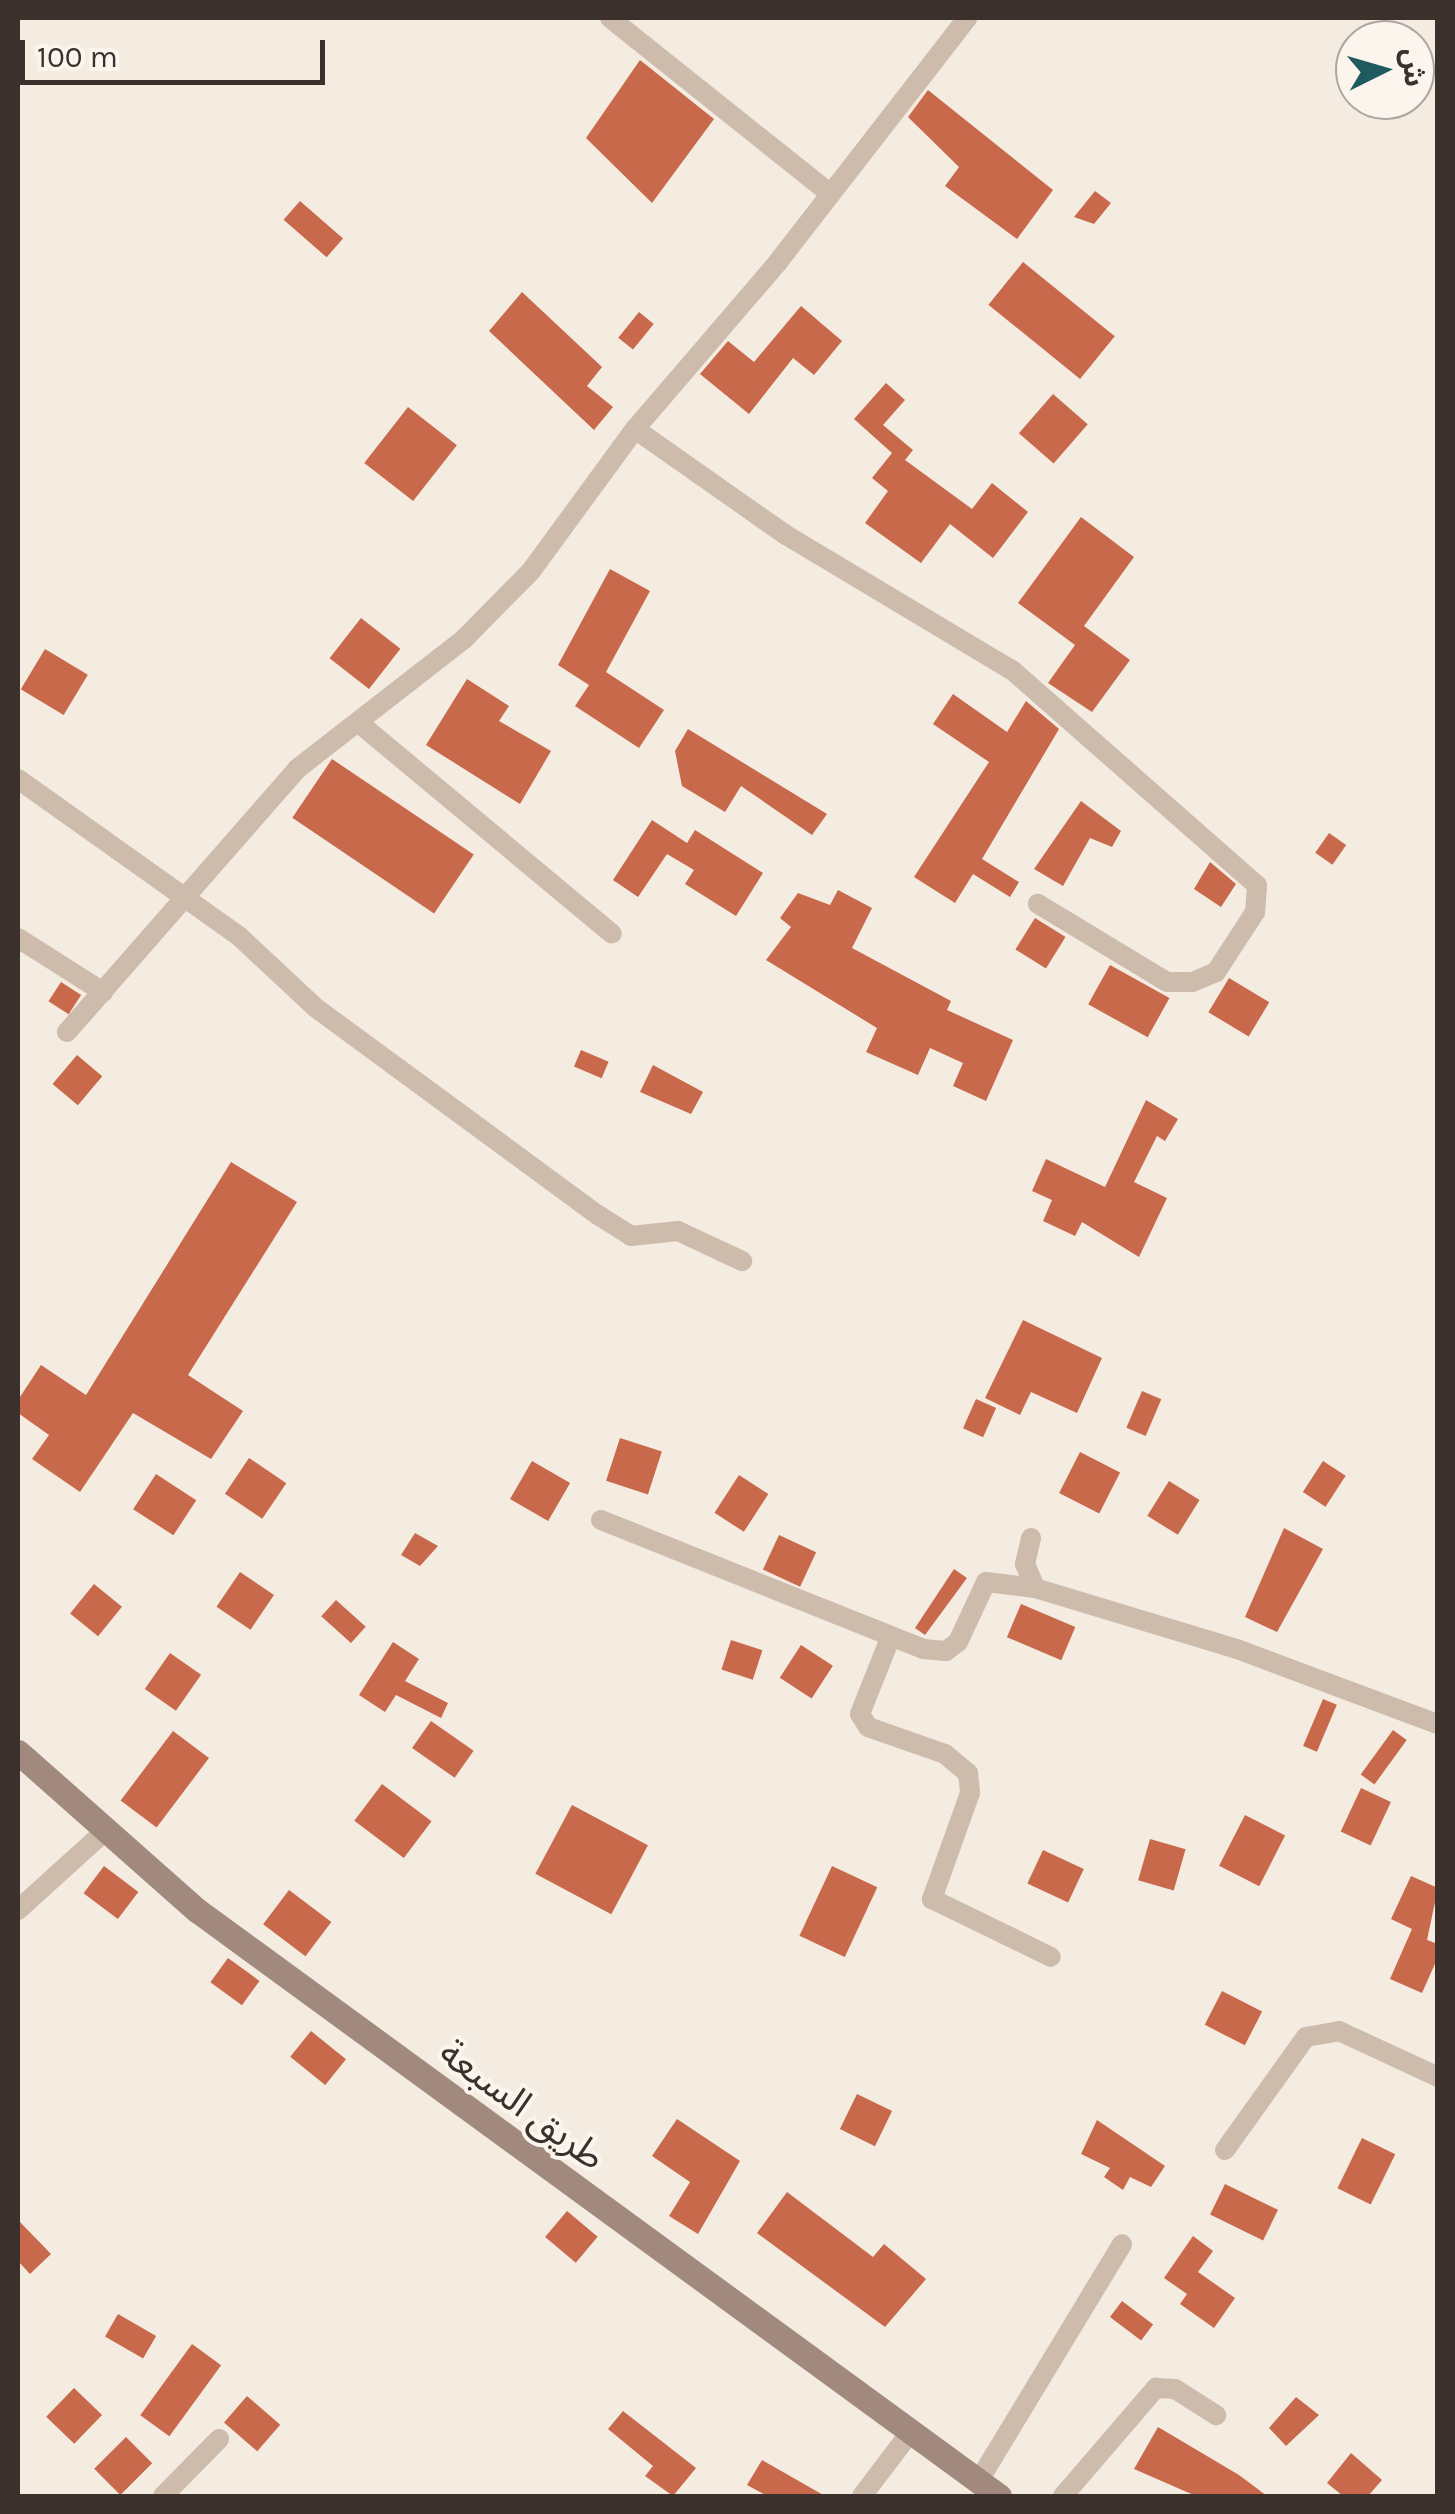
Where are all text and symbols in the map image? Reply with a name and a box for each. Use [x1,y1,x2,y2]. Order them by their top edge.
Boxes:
scale bar [25,20,330,82]
north arrow [1335,20,1435,120]
text: 100 m [37,39,118,75]
text: ش [1395,47,1432,88]
street label: طريق السبعة [430,2030,614,2180]

